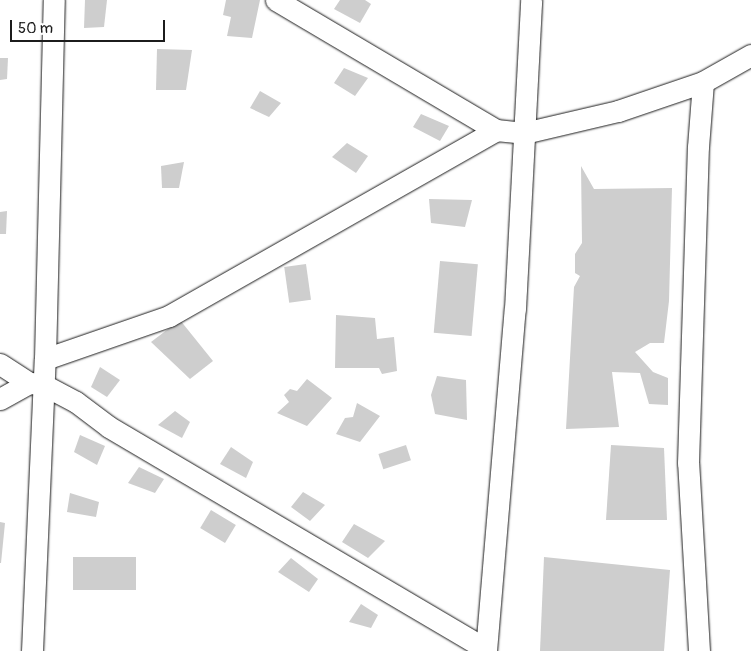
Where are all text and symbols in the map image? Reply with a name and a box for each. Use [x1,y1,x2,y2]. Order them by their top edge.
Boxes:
scale bar [12,10,168,42]
text: 50 m [18,19,53,38]

